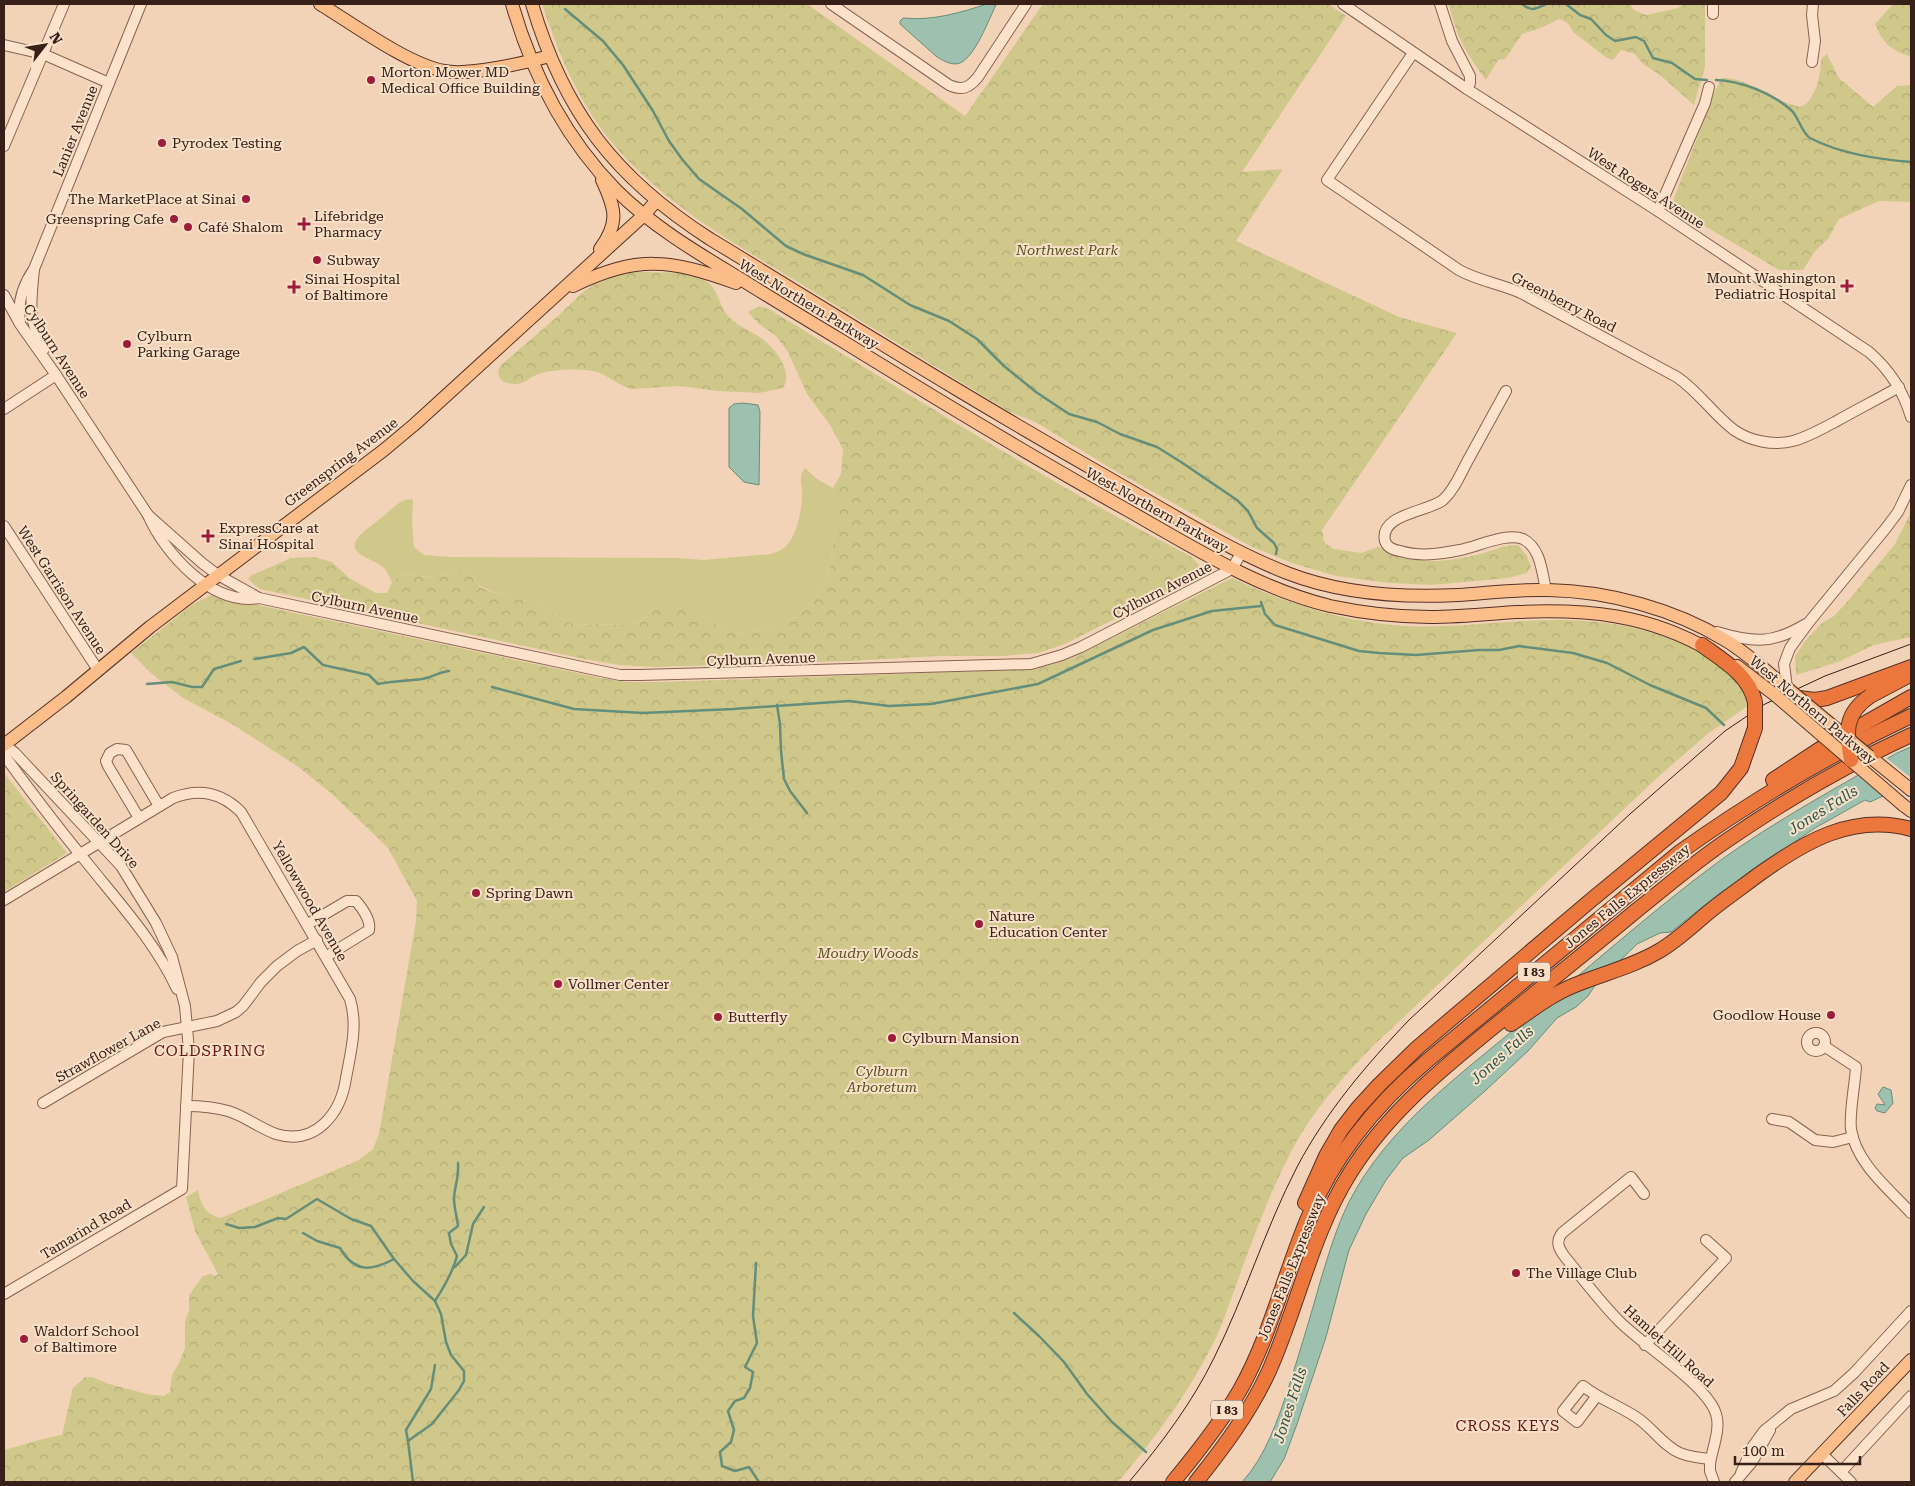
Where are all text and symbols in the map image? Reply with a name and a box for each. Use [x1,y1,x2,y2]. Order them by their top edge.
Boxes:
north arrow [20,20,70,70]
text: N [47,30,66,47]
place label: Morton Mower MD Medical Office Building [381,64,540,96]
marker: Morton Mower MD Medical Office Building [365,74,377,86]
street label: Lanier Avenue [49,83,101,179]
place label: Pyrodex Testing [172,135,281,151]
marker: Pyrodex Testing [156,137,168,149]
street label: West Rogers Avenue [1585,144,1708,232]
place label: The MarketPlace at Sinai [68,191,237,207]
marker: The MarketPlace at Sinai [240,193,252,205]
place label: Lifebridge Pharmacy [314,208,384,240]
place label: Greenspring Cafe [46,211,164,227]
marker: Greenspring Cafe [168,213,180,225]
marker: Lifebridge Pharmacy [298,218,310,230]
place label: Café Shalom [198,219,284,235]
marker: Café Shalom [182,221,194,233]
park label: Northwest Park [1015,242,1119,258]
place label: Subway [327,252,381,268]
marker: Subway [311,254,323,266]
street label: West Northern Parkway [736,256,882,352]
street label: Greenberry Road [1509,269,1619,335]
place label: Mount Washington Pediatric Hospital [1706,270,1837,302]
place label: Sinai Hospital of Baltimore [305,271,401,303]
marker: Mount Washington Pediatric Hospital [1840,279,1854,293]
marker: Sinai Hospital of Baltimore [287,280,301,294]
street label: Cylburn Avenue [21,301,94,401]
place label: Cylburn Parking Garage [137,328,240,360]
marker: Cylburn Parking Garage [121,338,133,350]
street label: Greenspring Avenue [281,414,401,510]
street label: West Northern Parkway [1083,464,1232,556]
place label: ExpressCare at Sinai Hospital [219,520,319,552]
street label: West Garrison Avenue [15,523,110,657]
marker: ExpressCare at Sinai Hospital [201,529,215,543]
street label: Cylburn Avenue [1110,558,1214,622]
street label: Cylburn Avenue [310,588,420,626]
street label: Cylburn Avenue [706,649,816,669]
street label: West Northern Parkway [1746,652,1880,768]
street label: Springarden Drive [48,769,143,872]
water label: Jones Falls [1784,782,1861,839]
street label: Yellowwood Avenue [269,838,351,964]
street label: Jones Falls Expressway [1561,840,1694,952]
place label: Spring Dawn [486,885,573,901]
marker: Spring Dawn [470,887,482,899]
place label: Nature Education Center [989,908,1107,940]
marker: Nature Education Center [973,918,985,930]
park label: Moudry Woods [816,945,919,961]
road number: I 83 [1518,962,1550,982]
place label: Vollmer Center [568,976,670,992]
marker: Vollmer Center [552,978,564,990]
place label: Goodlow House [1713,1007,1821,1023]
place label: Butterfly [728,1009,788,1025]
marker: Goodlow House [1825,1009,1837,1021]
marker: Butterfly [712,1011,724,1023]
street label: Strawflower Lane [53,1014,164,1085]
water label: Jones Falls [1466,1022,1537,1089]
place label: Cylburn Mansion [902,1030,1019,1046]
marker: Cylburn Mansion [886,1032,898,1044]
district label: COLDSPRING [154,1042,266,1060]
park label: Cylburn Arboretum [846,1063,917,1095]
street label: Jones Falls Expressway [1254,1191,1328,1343]
street label: Tamarind Road [38,1196,134,1262]
place label: The Village Club [1526,1265,1637,1281]
marker: The Village Club [1510,1267,1522,1279]
street label: Hamlet Hill Road [1621,1302,1717,1390]
place label: Waldorf School of Baltimore [34,1323,140,1355]
marker: Waldorf School of Baltimore [18,1333,30,1345]
street label: Falls Road [1834,1358,1892,1420]
water label: Jones Falls [1269,1365,1311,1446]
road number: I 83 [1211,1400,1243,1420]
district label: CROSS KEYS [1456,1417,1560,1435]
scale bar [1735,1434,1860,1466]
text: 100 m [1742,1442,1785,1460]

